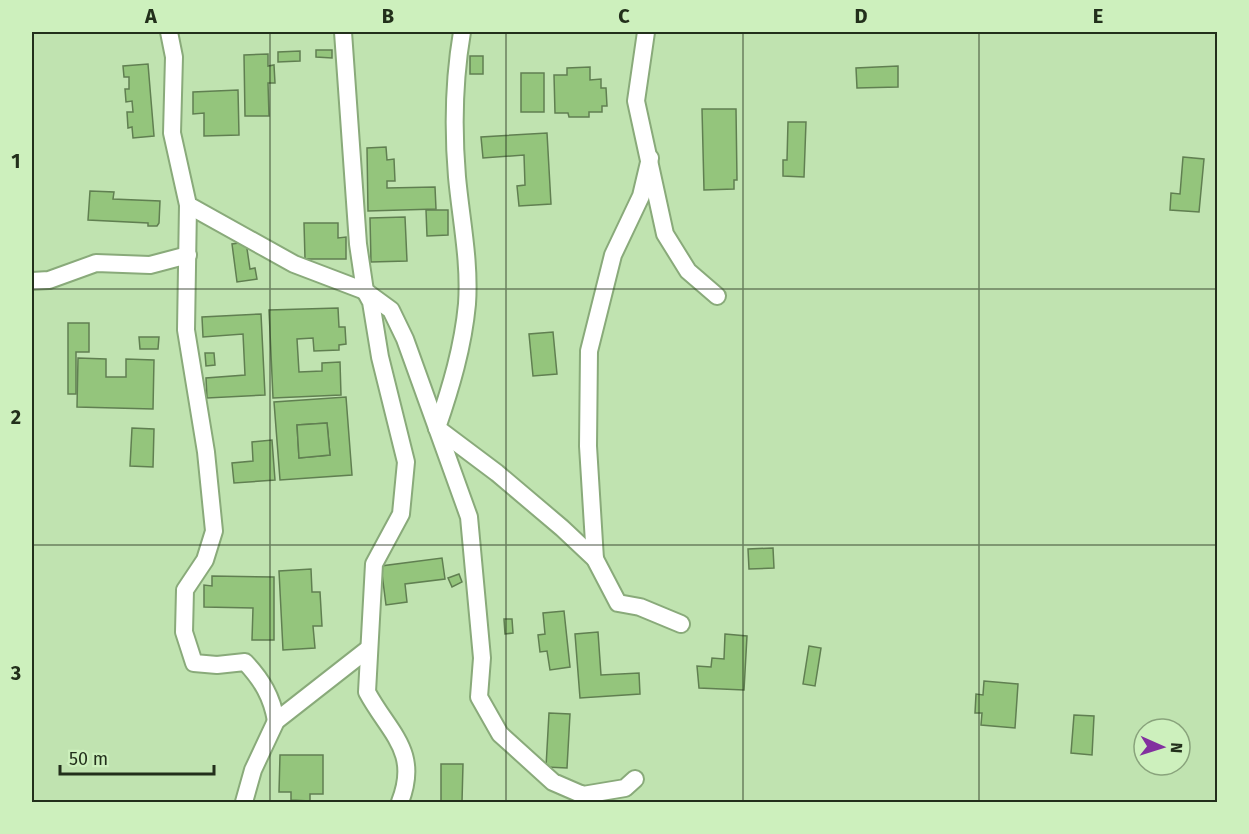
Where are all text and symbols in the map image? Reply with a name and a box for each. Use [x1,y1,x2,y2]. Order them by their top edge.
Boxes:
text: A [144,4,158,28]
text: B [382,4,394,28]
text: C [618,4,630,28]
text: D [854,4,868,28]
text: E [1093,4,1103,28]
text: 1 [11,149,21,173]
text: 2 [11,405,21,429]
text: 3 [10,661,21,685]
north arrow [1132,717,1192,777]
scale bar [60,738,214,776]
text: N [1167,742,1186,754]
text: 50 m [69,748,108,770]

